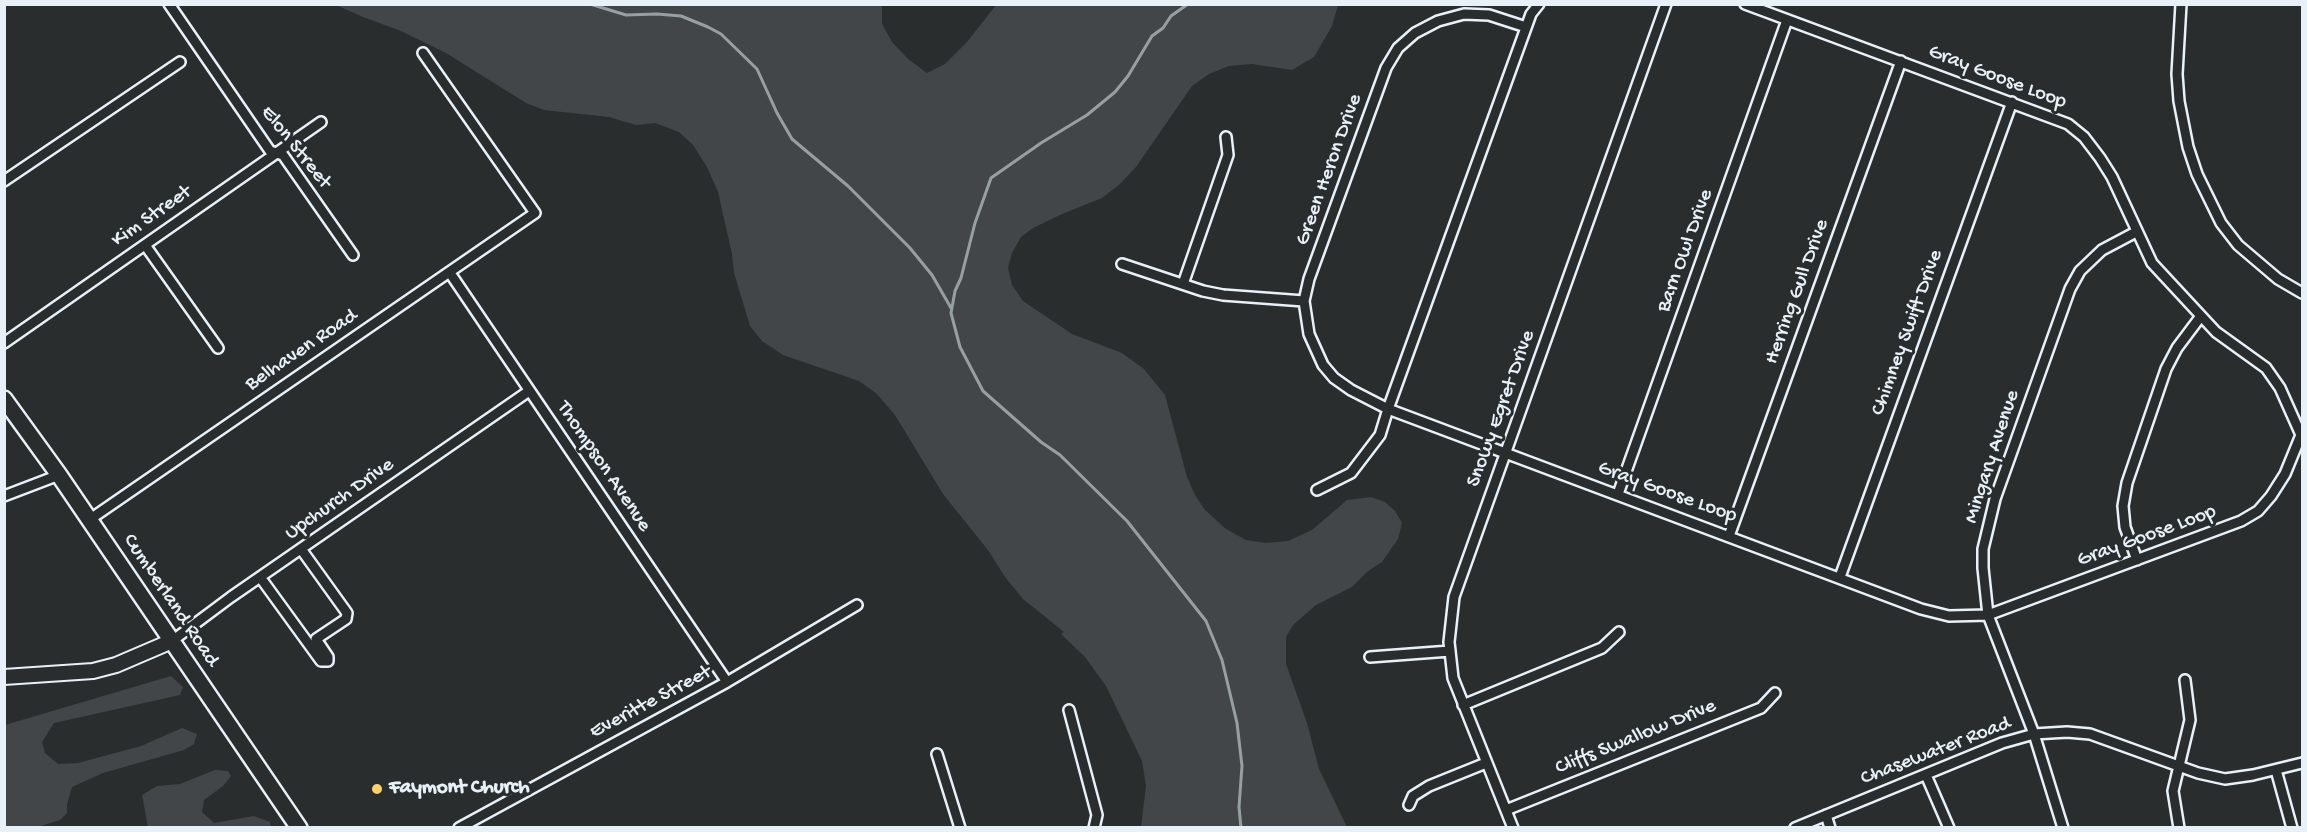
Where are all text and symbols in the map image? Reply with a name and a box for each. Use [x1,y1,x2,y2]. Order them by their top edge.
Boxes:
street label: Gray Goose Loop [1924,40,2070,116]
street label: Green Heron Drive [1291,91,1369,249]
street label: Elon Street [254,101,336,195]
street label: Kim Street [107,180,197,254]
street label: Barn Owl Drive [1652,186,1720,316]
street label: Herring Gull Drive [1760,216,1836,368]
street label: Chimney Swift Drive [1866,247,1950,419]
street label: Belhaven Road [241,304,363,398]
street label: Snowy Egret Drive [1462,327,1542,491]
street label: Mingary Avenue [1960,387,2026,527]
street label: Thompson Avenue [550,397,656,537]
street label: Upchurch Drive [281,453,399,547]
street label: Gray Goose Loop [1594,456,1740,530]
street label: Gray Goose Loop [2074,500,2220,574]
street label: Cumberland Road [116,530,224,672]
street label: Everitte Street [586,660,716,746]
street label: Cliffs Swallow Drive [1552,694,1720,782]
street label: Chasewater Road [1857,712,2015,792]
place label: Faymont Church [389,776,529,802]
marker: Faymont Church [370,782,384,796]

